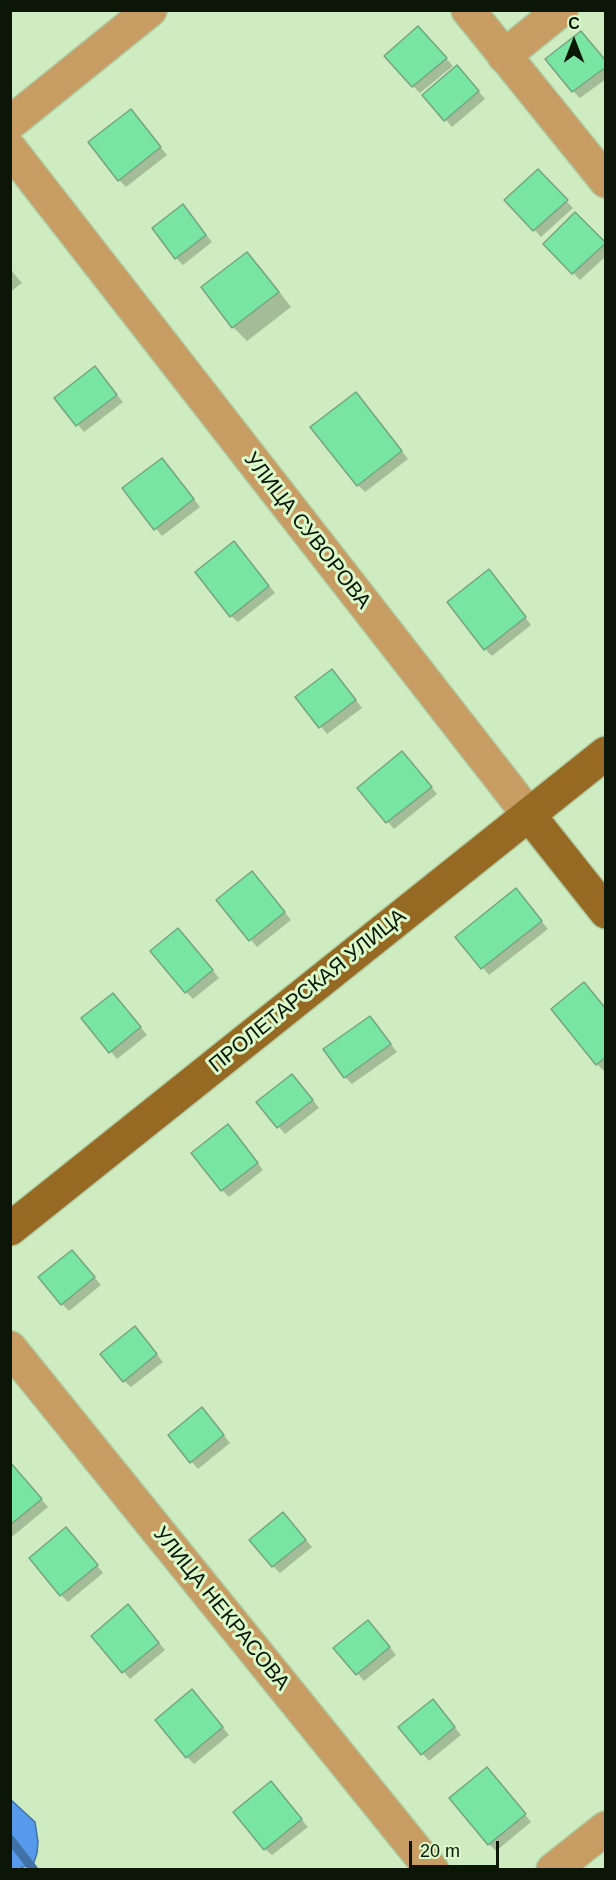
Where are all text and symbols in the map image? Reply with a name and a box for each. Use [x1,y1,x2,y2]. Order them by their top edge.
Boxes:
north arrow [544,12,604,72]
text: С [568,15,580,32]
street label: УЛИЦА СУВОРОВА [238,448,376,614]
street label: ПРОЛЕТАРСКАЯ УЛИЦА [205,904,411,1078]
street label: УЛИЦА НЕКРАСОВА [147,1522,295,1696]
scale bar [412,1829,502,1867]
text: 20 m [420,1841,460,1861]

